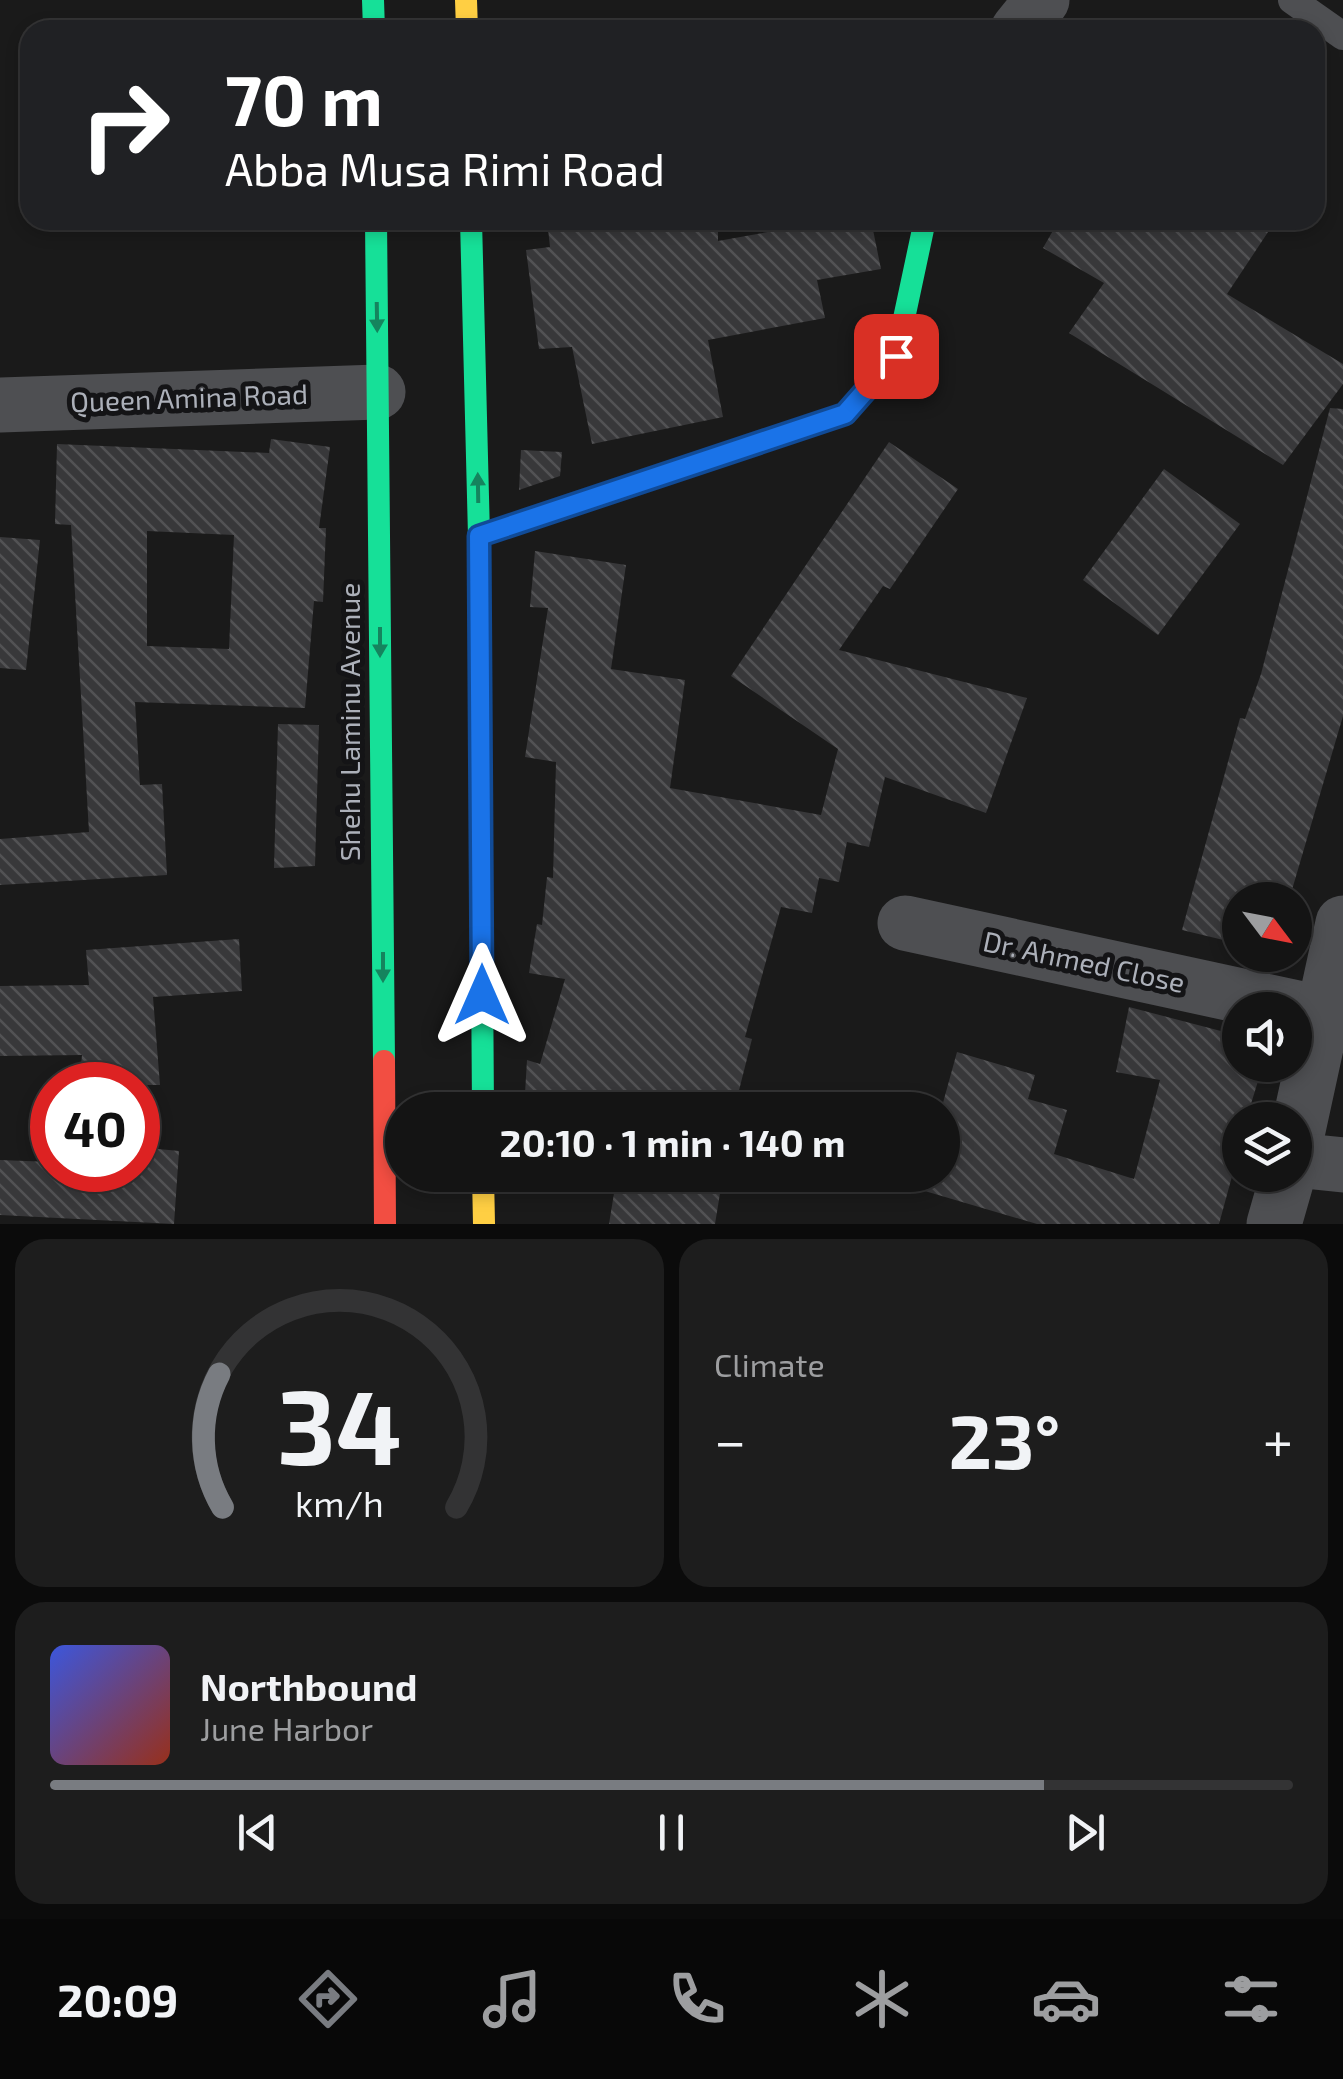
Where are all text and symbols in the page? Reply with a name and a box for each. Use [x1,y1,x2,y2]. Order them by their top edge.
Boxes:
text: 70 m [225,56,383,140]
icon: right [60,60,190,190]
text: Abba Musa Rimi Road [225,141,665,195]
one-way arrow [369,302,385,334]
pin [854,314,939,399]
icon: arrive [869,329,924,384]
street label: Queen Amina Road [70,376,308,418]
one-way arrow [469,471,485,503]
street label: Shehu Laminu Avenue [332,583,366,861]
one-way arrow [372,627,388,659]
north arrow [1222,882,1312,972]
map controls [1222,882,1312,1192]
street label: Dr. Ahmed Close [980,923,1188,999]
position arrow [430,943,534,1047]
one-way arrow [375,952,391,984]
button: sound [1222,992,1312,1082]
speed limit sign: 40 [30,1062,160,1192]
button: layers [1222,1102,1312,1192]
text: 20:10 · 1 min · 140 m [500,1119,845,1165]
text: Climate [714,1345,825,1383]
text: 34 [277,1361,402,1486]
text: 23° [948,1394,1060,1484]
text: − [714,1406,746,1472]
text: + [1263,1406,1293,1472]
text: km/h [295,1481,384,1524]
text: Northbound [200,1663,418,1709]
text: June Harbor [200,1709,373,1747]
icon: previous [230,1805,285,1860]
icon: pause [644,1805,699,1860]
icon: next [1058,1805,1113,1860]
icon: directions [293,1964,363,2034]
icon: music [477,1964,547,2034]
icon: phone [662,1964,732,2034]
icon: climate [847,1964,917,2034]
icon: car [1031,1964,1101,2034]
icon: filters [1216,1964,1286,2034]
text: 20:09 [57,1972,178,2026]

